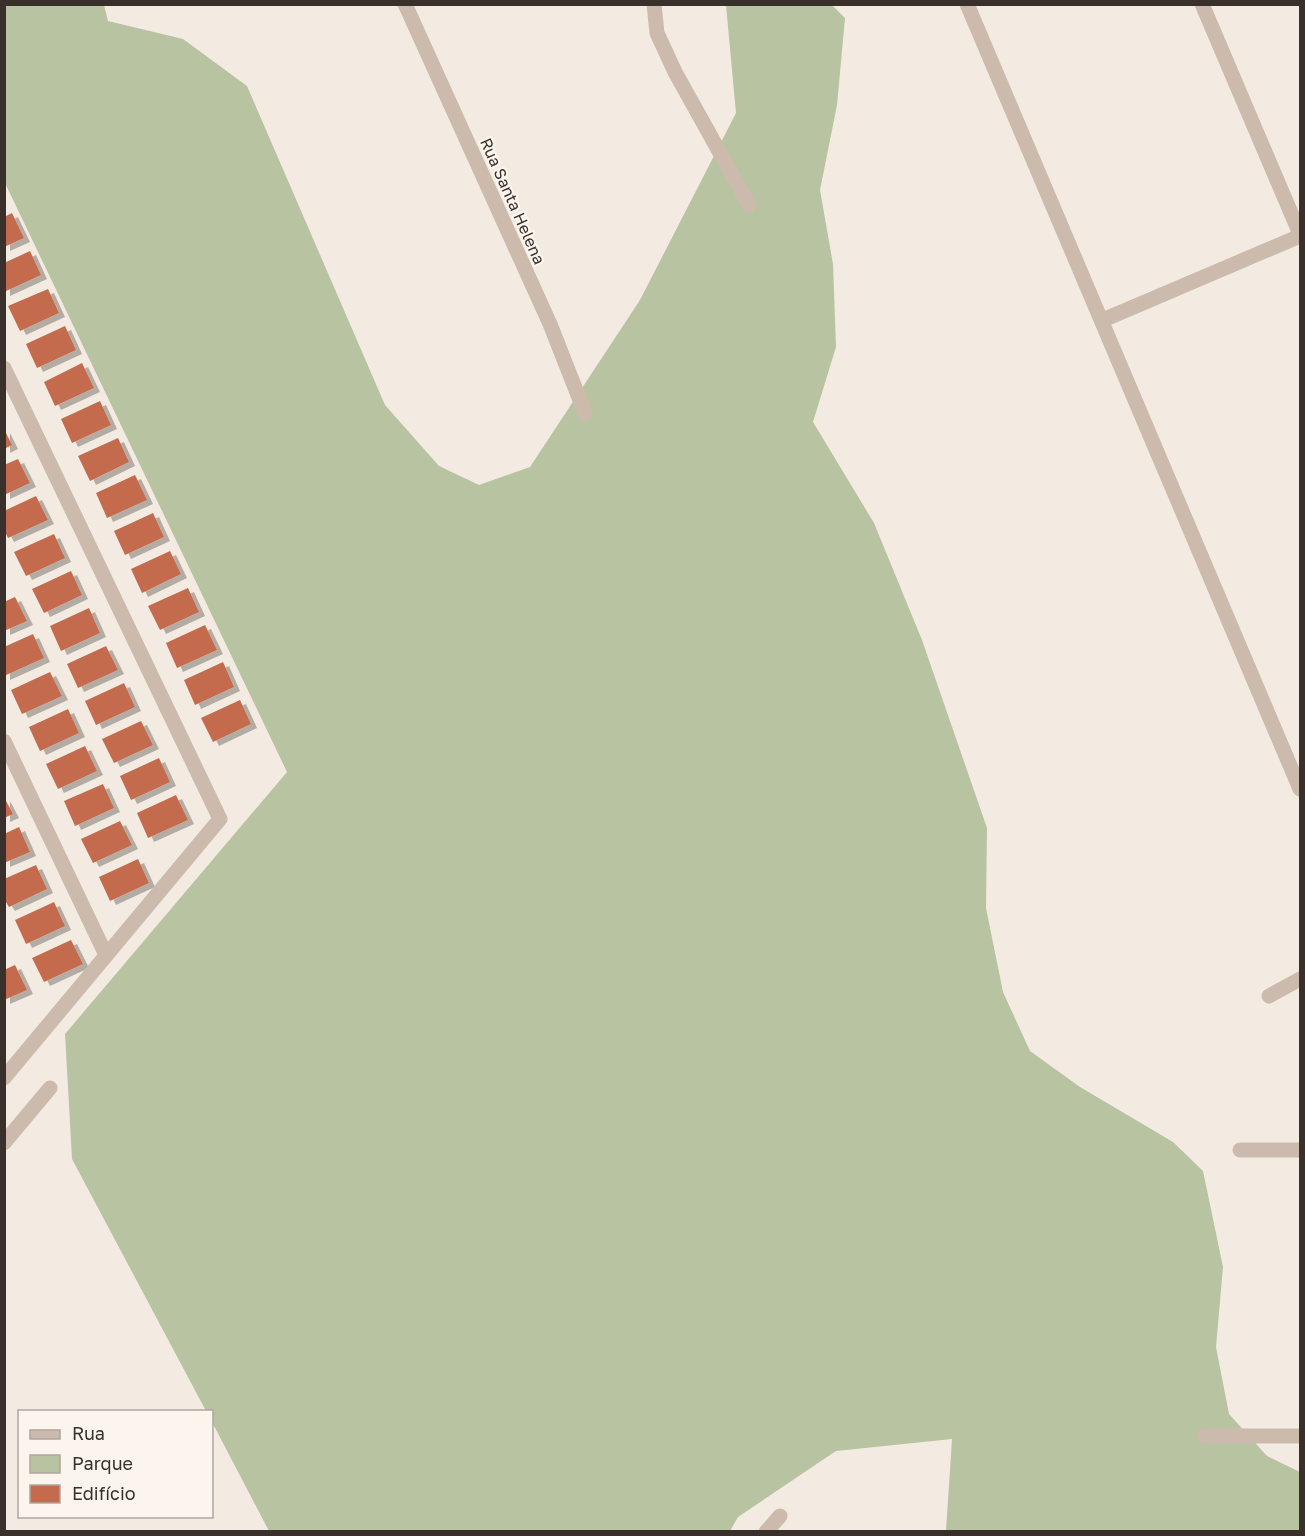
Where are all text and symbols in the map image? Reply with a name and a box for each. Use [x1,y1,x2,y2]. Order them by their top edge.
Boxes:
street label: Rua Santa Helena [476,135,550,267]
legend [18,1410,213,1518]
text: Rua [72,1422,105,1444]
text: Parque [72,1452,133,1474]
text: Edifício [72,1482,136,1504]

